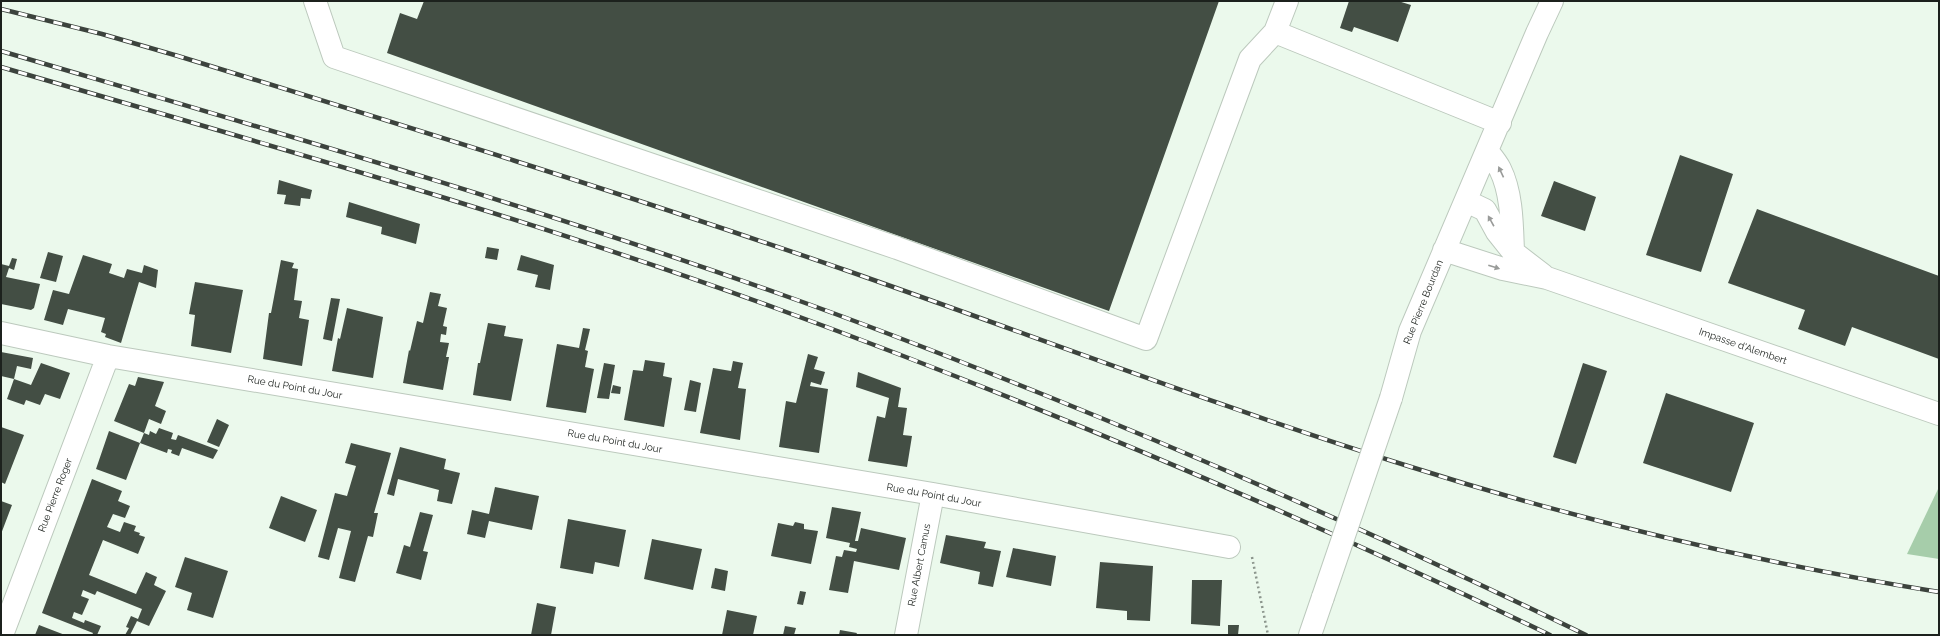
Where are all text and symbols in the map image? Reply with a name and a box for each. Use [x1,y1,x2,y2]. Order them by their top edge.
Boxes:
one-way arrow [1498,166,1504,178]
one-way arrow [1487,215,1494,227]
street label: Rue Pierre Bourdan [1401,258,1445,346]
one-way arrow [1489,264,1501,270]
street label: Impasse d'Alembert [1698,326,1789,366]
street label: Rue du Point du Jour [247,373,344,401]
street label: Rue du Point du Jour [567,427,664,455]
street label: Rue Pierre Roger [36,456,74,533]
street label: Rue du Point du Jour [886,481,983,509]
street label: Rue Albert Camus [906,523,932,607]

